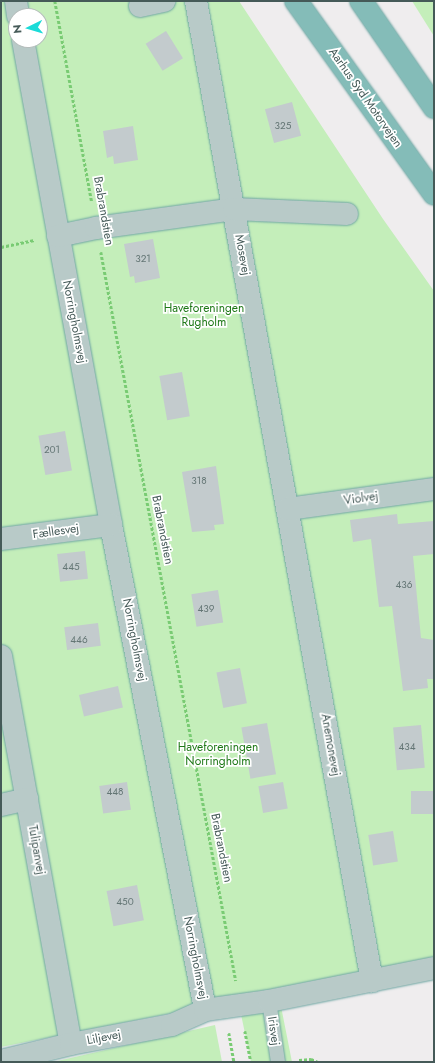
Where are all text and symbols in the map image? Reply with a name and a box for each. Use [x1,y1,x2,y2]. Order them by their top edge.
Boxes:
north arrow [8,8,48,48]
text: N [9,24,25,34]
street label: Aarhus Syd Motorvejen [325,46,405,150]
house number: 325 [275,120,291,132]
street label: Brabrandstien [90,175,116,247]
street label: Mosevej [231,233,253,277]
house number: 321 [135,253,151,265]
street label: Norringholmsvej [59,279,89,365]
park label: Haveforeningen Rugholm [164,302,244,330]
house number: 201 [44,444,60,456]
house number: 318 [191,475,207,487]
street label: Violvej [343,489,379,509]
street label: Brabrandstien [148,494,176,566]
street label: Fællesvej [32,522,80,542]
house number: 445 [62,561,80,573]
house number: 436 [395,579,413,591]
street label: Norringholmsvej [119,597,149,683]
house number: 439 [197,603,215,615]
house number: 446 [70,634,88,646]
street label: Anemonevej [317,713,343,777]
park label: Haveforeningen Norringholm [178,741,258,769]
house number: 434 [398,741,416,753]
house number: 448 [106,786,124,798]
street label: Brabrandstien [207,812,235,884]
street label: Tulipanvej [25,824,47,876]
house number: 450 [116,896,134,908]
street label: Norringholmsvej [180,915,210,1001]
street label: Irisvej [264,1016,282,1046]
street label: Liljevej [86,1028,122,1048]

